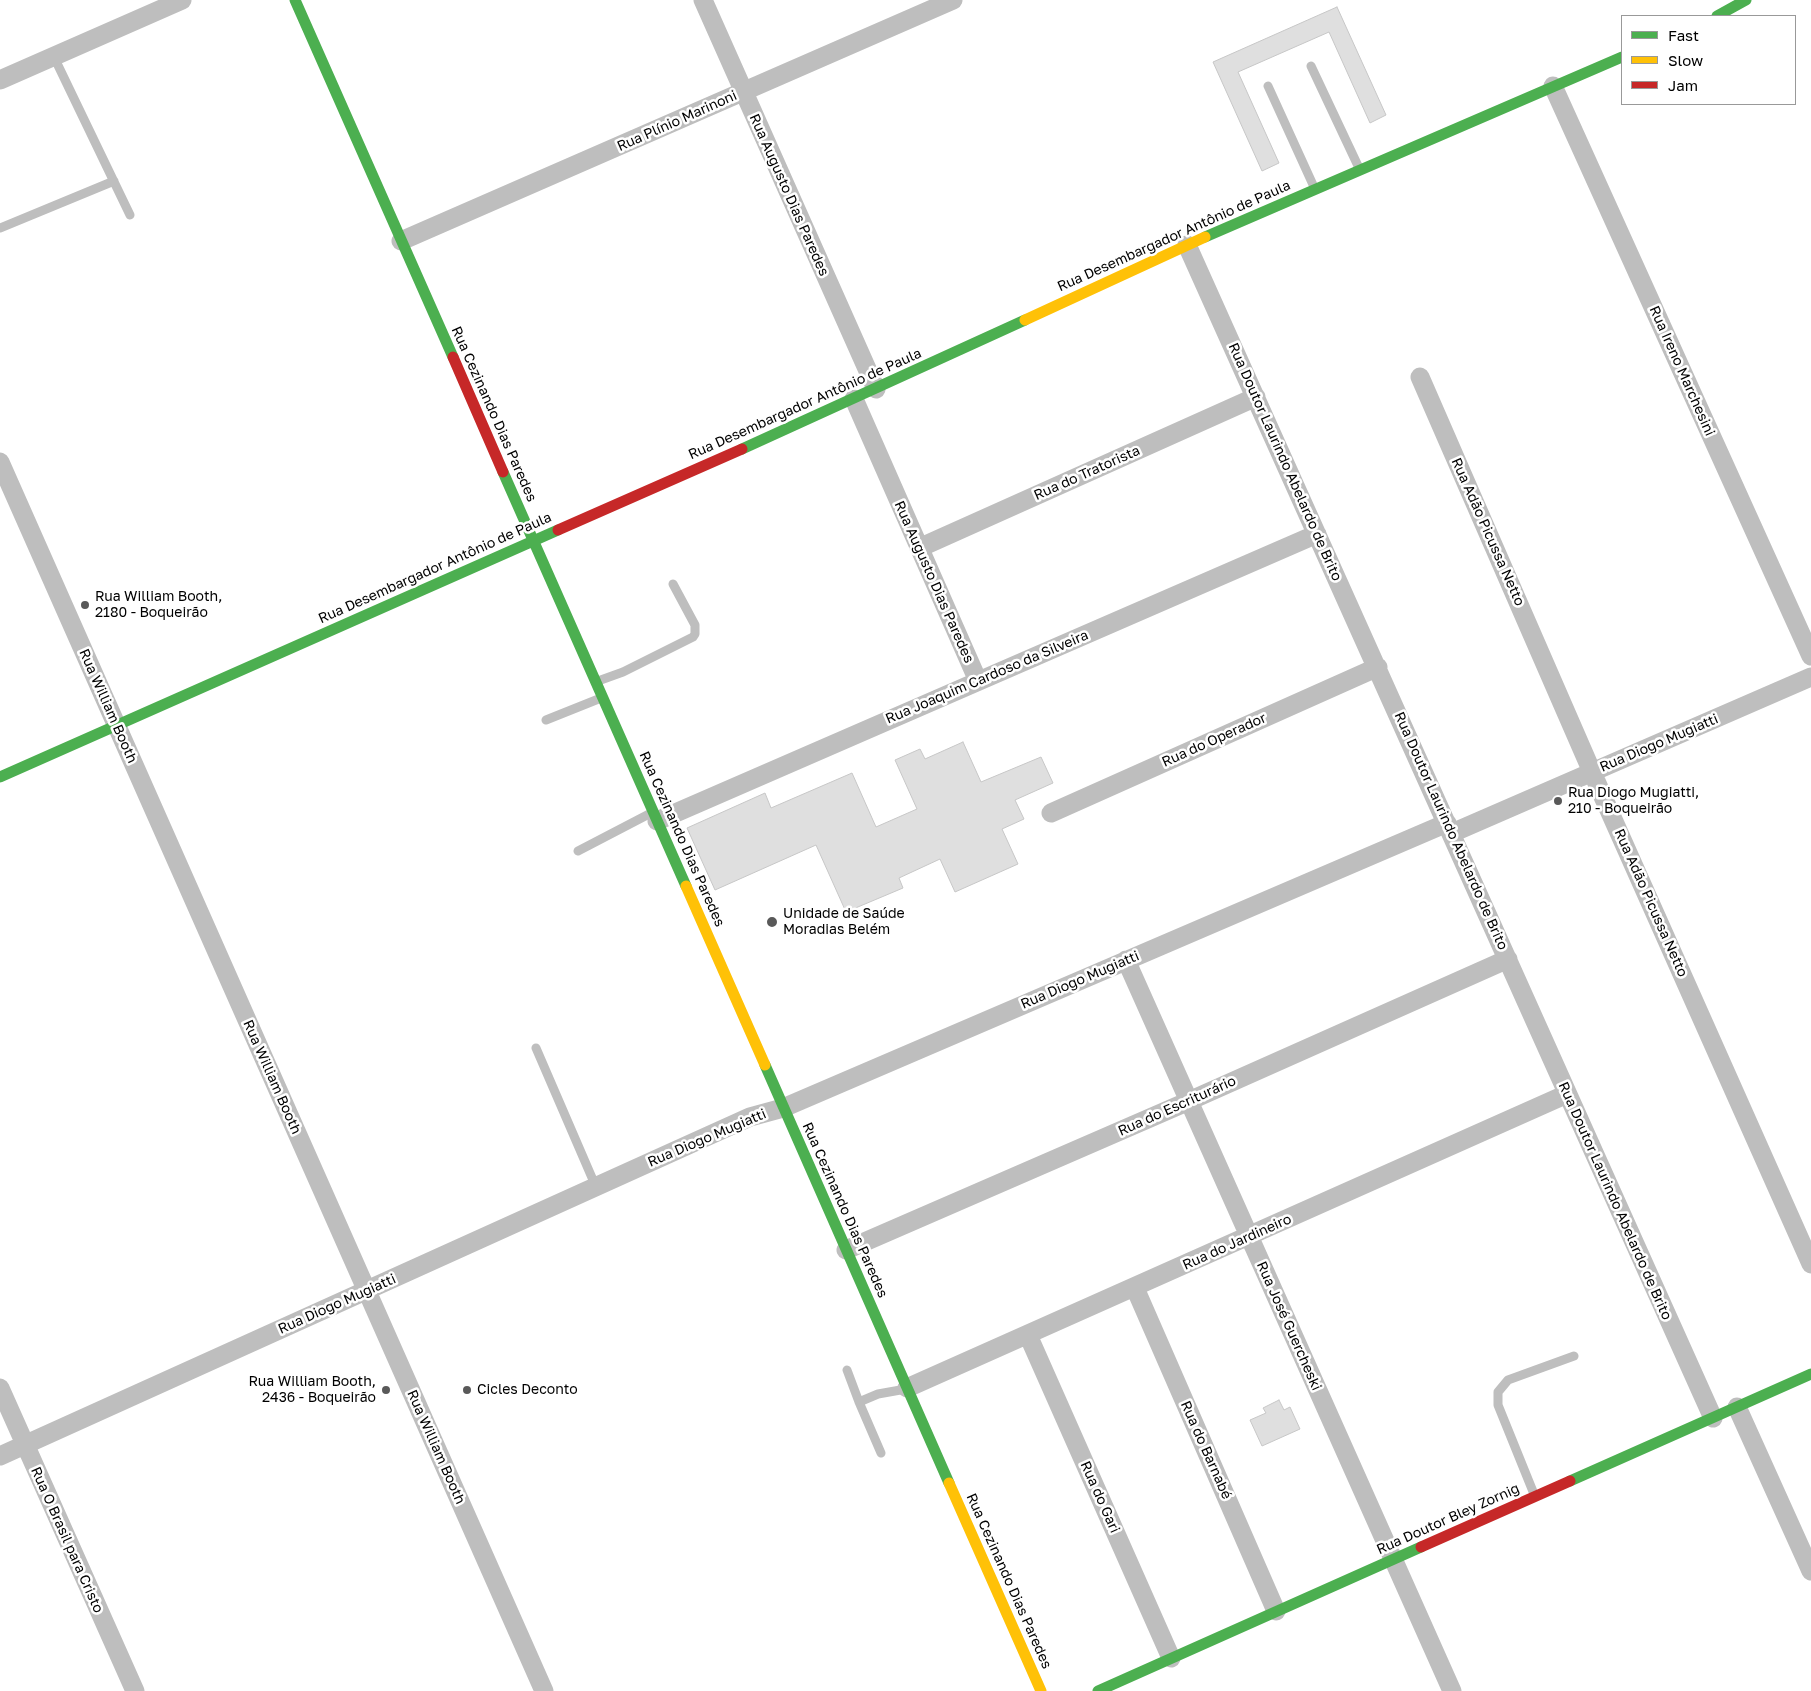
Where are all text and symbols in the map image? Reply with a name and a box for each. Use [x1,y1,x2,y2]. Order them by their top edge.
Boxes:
legend [1621,15,1796,105]
text: Fast [1668,26,1699,44]
text: Slow [1668,51,1703,69]
text: Jam [1668,76,1698,94]
street label: Rua Plínio Marinoni [615,87,739,155]
street label: Rua Augusto Dias Paredes [746,111,832,279]
street label: Rua Desembargador Antônio de Paula [1055,177,1293,295]
street label: Rua Ireno Marchesini [1646,303,1718,439]
street label: Rua Cezinando Dias Paredes [448,324,540,504]
street label: Rua Doutor Laurindo Abelardo de Brito [1225,340,1345,584]
street label: Rua Desembargador Antônio de Paula [686,345,924,463]
street label: Rua do Tratorista [1031,442,1143,504]
street label: Rua Adão Picussa Netto [1448,455,1528,609]
street label: Rua Augusto Dias Paredes [891,498,977,666]
street label: Rua Desembargador Antônio de Paula [316,509,554,627]
place label: Rua William Booth, 2180 - Boqueirão [95,589,222,622]
marker: Rua William Booth, 2180 - Boqueirão [79,599,91,611]
street label: Rua Joaquim Cardoso da Silveira [883,627,1091,727]
street label: Rua William Booth [75,646,141,766]
street label: Rua do Operador [1159,709,1269,771]
street label: Rua Doutor Laurindo Abelardo de Brito [1391,709,1511,953]
street label: Rua Diogo Mugiatti [1597,710,1721,776]
street label: Rua Cezinando Dias Paredes [636,749,728,929]
place label: Rua Diogo Mugiatti, 210 - Boqueirão [1568,785,1699,818]
marker: Rua Diogo Mugiatti, 210 - Boqueirão [1552,795,1564,807]
street label: Rua Adão Picussa Netto [1611,826,1691,980]
place label: Unidade de Saúde Moradias Belém [783,906,905,939]
marker: Unidade de Saúde Moradias Belém [765,915,779,929]
street label: Rua Diogo Mugiatti [1018,947,1142,1013]
street label: Rua William Booth [239,1017,305,1137]
street label: Rua do Escriturário [1115,1072,1239,1140]
street label: Rua Doutor Laurindo Abelardo de Brito [1555,1079,1675,1323]
street label: Rua Diogo Mugiatti [645,1105,769,1171]
street label: Rua Cezinando Dias Paredes [799,1120,891,1300]
street label: Rua do Jardineiro [1180,1210,1294,1274]
street label: Rua José Guercheski [1253,1259,1325,1393]
street label: Rua Diogo Mugiatti [276,1270,398,1338]
place label: Rua William Booth, 2436 - Boqueirão [249,1374,376,1406]
place label: Cicles Deconto [477,1382,578,1398]
marker: Rua William Booth, 2436 - Boqueirão [380,1384,392,1396]
marker: Cicles Deconto [461,1384,473,1396]
street label: Rua William Booth [403,1387,469,1507]
street label: Rua do Barnabé [1177,1398,1235,1502]
street label: Rua do Gari [1077,1459,1123,1535]
street label: Rua O Brasil para Cristo [27,1464,107,1616]
street label: Rua Doutor Bley Zornig [1374,1480,1522,1558]
street label: Rua Cezinando Dias Paredes [963,1491,1055,1671]

